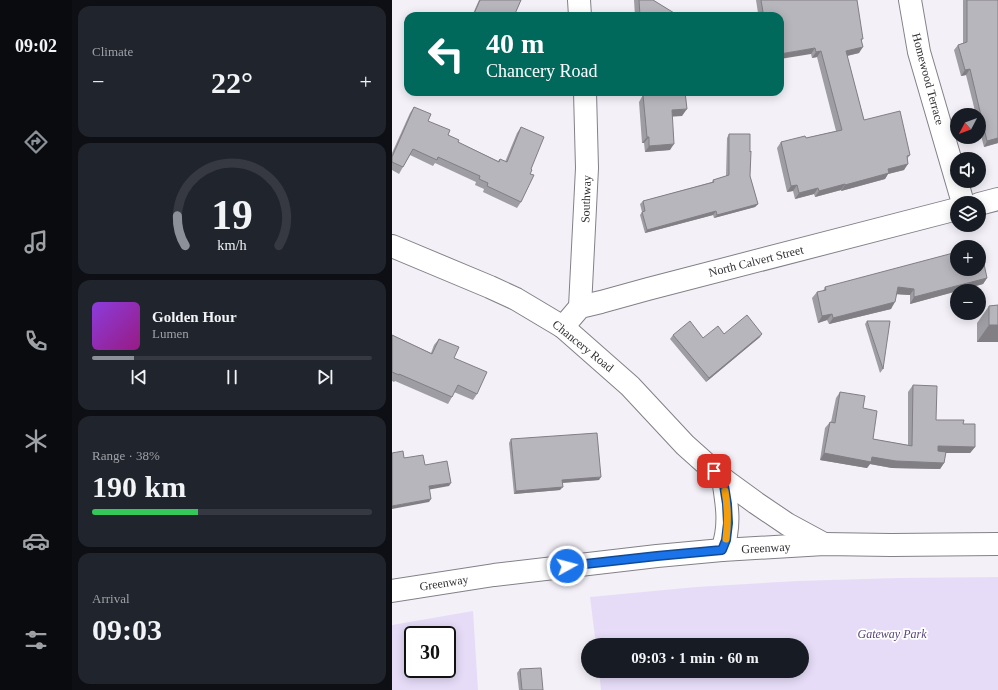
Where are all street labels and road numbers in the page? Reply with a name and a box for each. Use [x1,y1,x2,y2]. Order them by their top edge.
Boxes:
street label: Homewood Terrace [909,32,947,126]
street label: Southway [578,175,594,223]
street label: North Calvert Street [707,242,806,280]
street label: Chancery Road [550,317,616,375]
street label: Greenway [741,540,791,556]
street label: Greenway [419,572,469,594]

